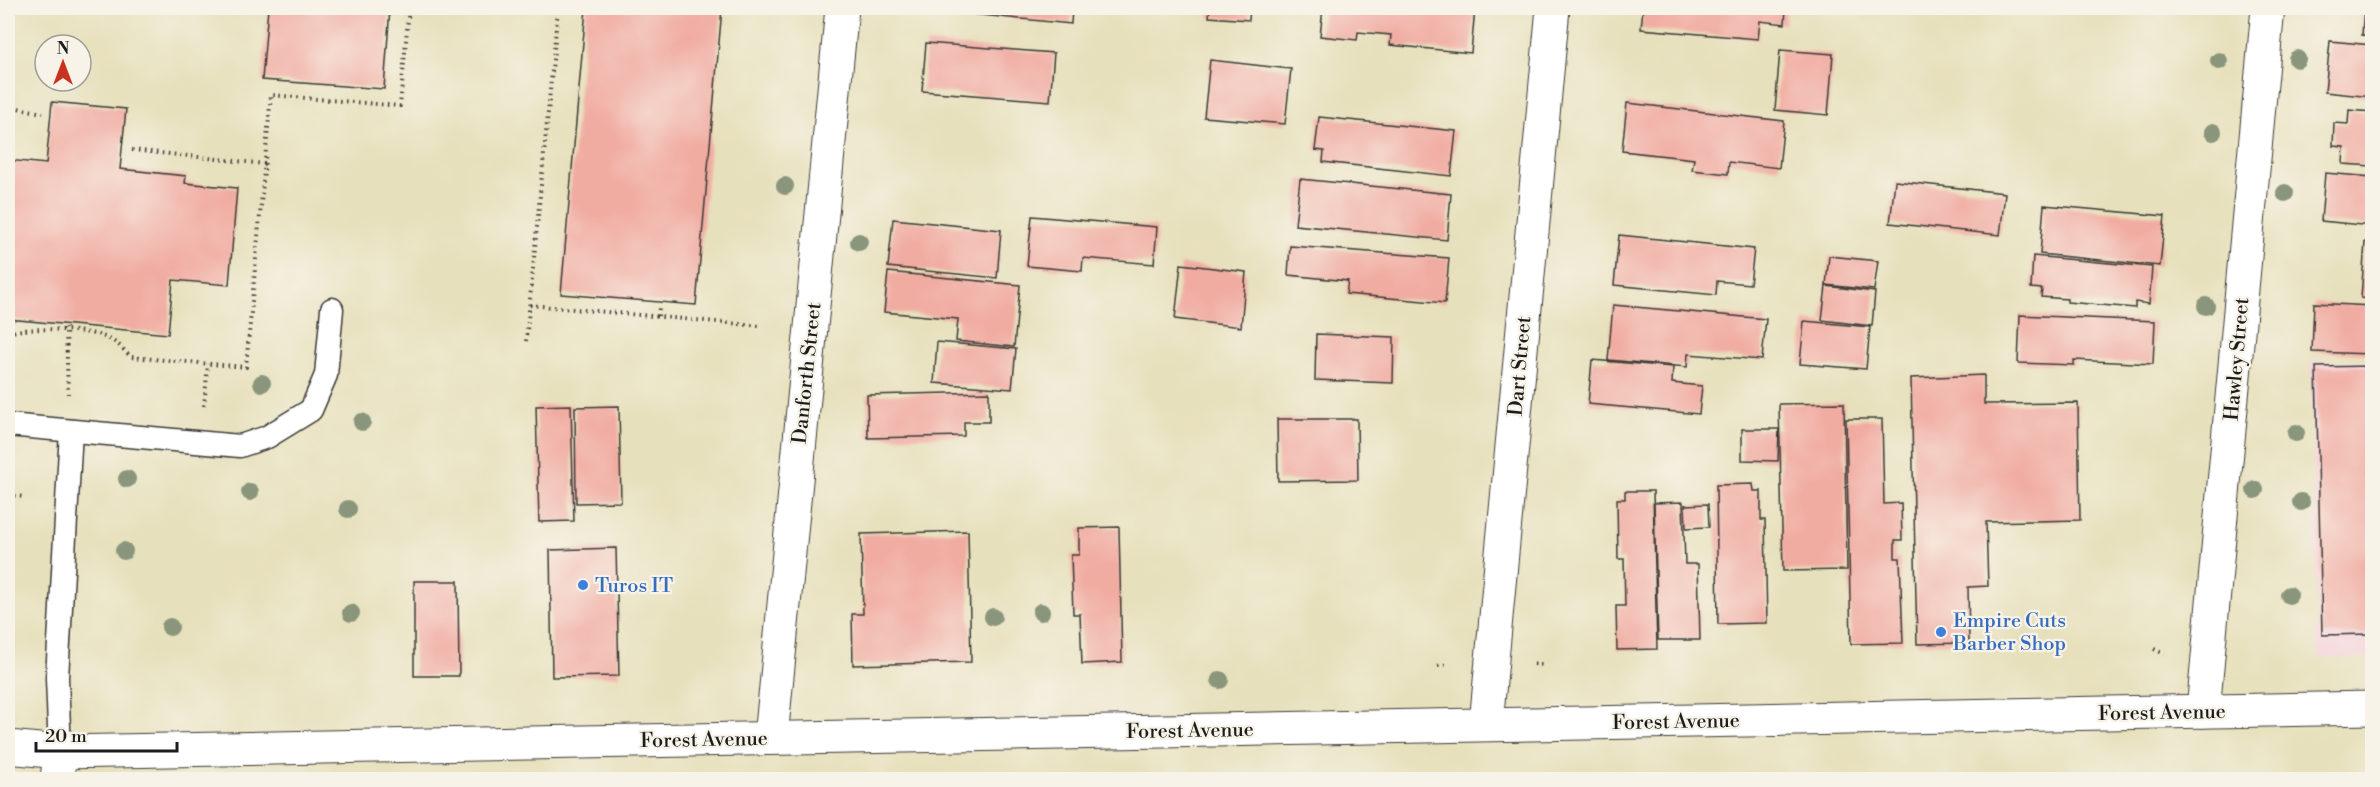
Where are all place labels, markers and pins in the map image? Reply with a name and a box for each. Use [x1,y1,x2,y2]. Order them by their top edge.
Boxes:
place label: Turos IT [595,574,673,599]
marker: Turos IT [576,578,590,592]
place label: Empire Cuts Barber Shop [1952,609,2066,657]
marker: Empire Cuts Barber Shop [1934,625,1948,639]

